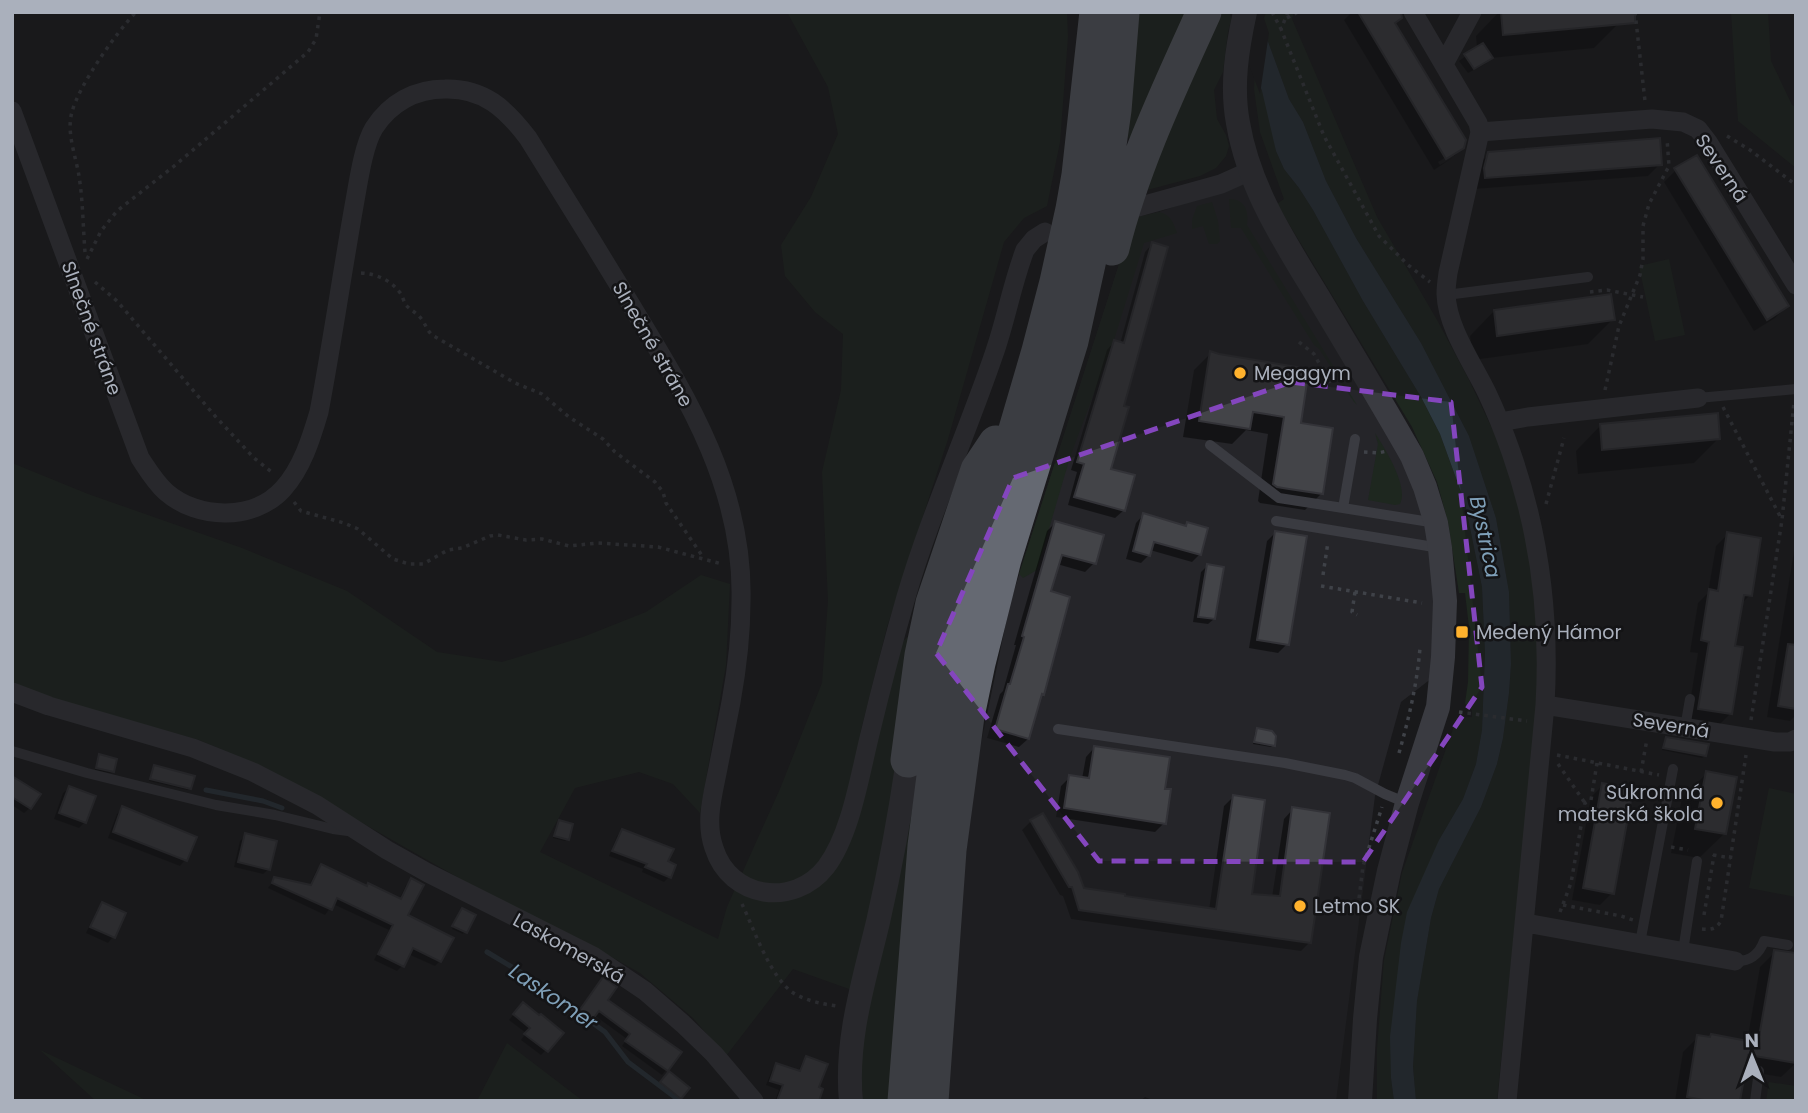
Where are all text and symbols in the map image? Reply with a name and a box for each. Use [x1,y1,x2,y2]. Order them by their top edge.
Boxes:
street label: Severná [1689,129,1754,208]
street label: Slnečné stráne [55,257,128,399]
street label: Slnečné stráne [606,276,700,412]
place label: Megagym [1254,360,1351,387]
marker: Megagym [1232,365,1248,381]
water label: Bystrica [1463,493,1508,581]
place label: Medený Hámor [1476,619,1622,646]
marker: Medený Hámor [1454,624,1470,640]
street label: Severná [1631,706,1711,745]
place label: Súkromná materská škola [1558,779,1703,828]
marker: Súkromná materská škola [1709,795,1725,811]
place label: Letmo SK [1314,893,1400,920]
marker: Letmo SK [1292,898,1308,914]
street label: Laskomerská [508,907,629,990]
water label: Laskomer [503,956,604,1037]
north arrow [1717,1022,1787,1092]
text: N [1744,1027,1759,1054]

